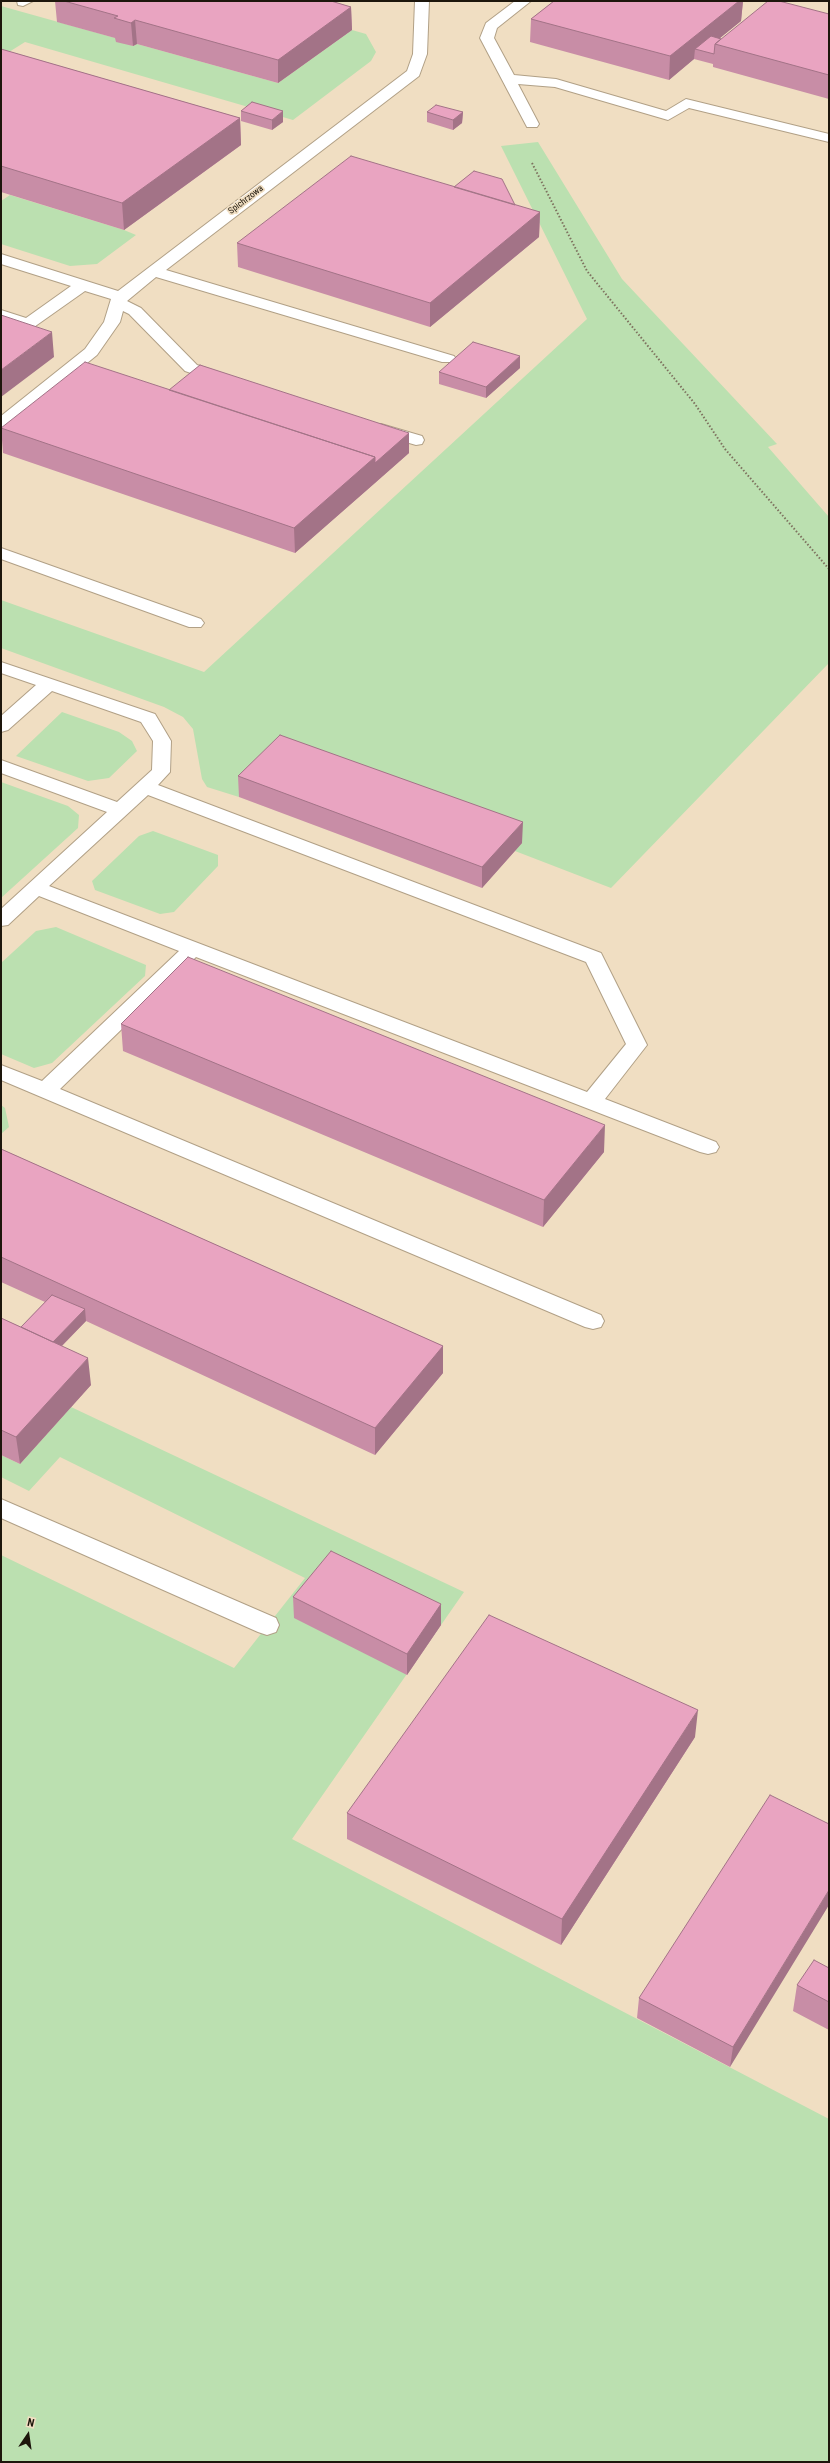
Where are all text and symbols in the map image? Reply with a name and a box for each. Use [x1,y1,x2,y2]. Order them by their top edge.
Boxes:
street label: Spichrzowa [226,183,266,217]
north arrow [8,2415,48,2455]
text: N [26,2416,36,2430]

